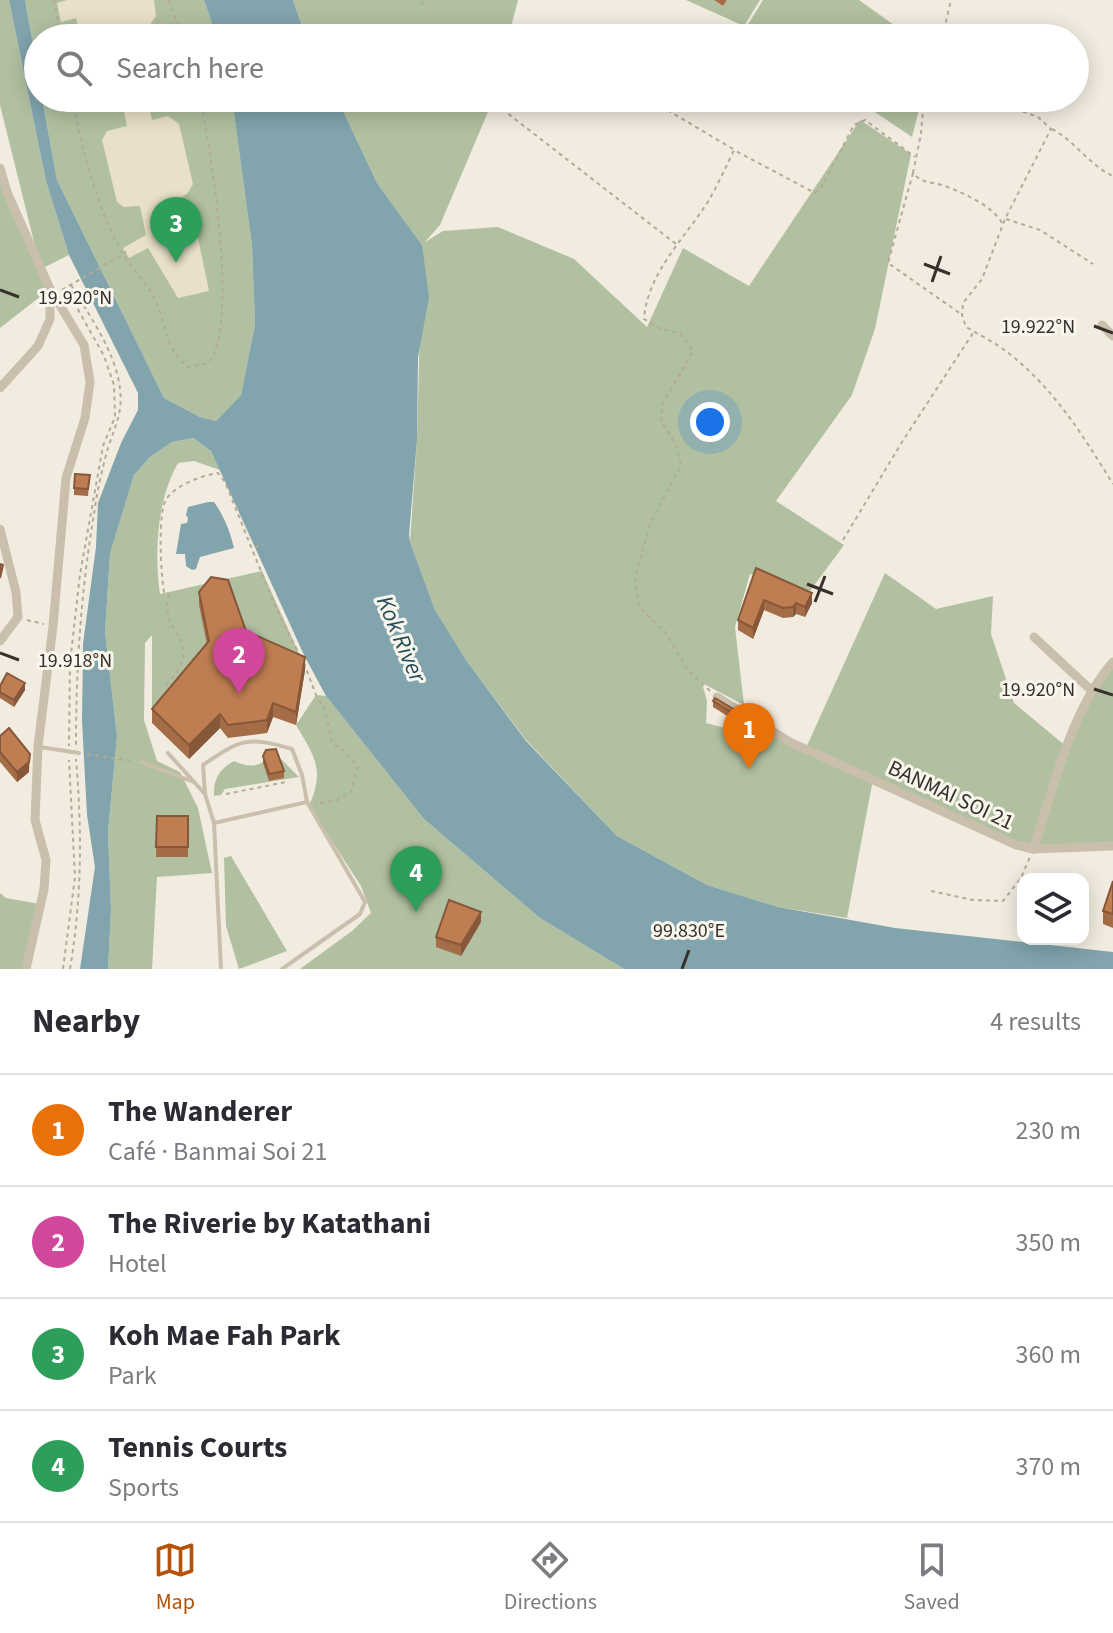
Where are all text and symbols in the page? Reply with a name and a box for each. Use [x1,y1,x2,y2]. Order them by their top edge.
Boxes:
search box [24,24,1089,112]
icon: search [52,46,96,90]
text: Search here [116,47,264,90]
pin: 3 [150,197,202,263]
text: 19.920°N [38,284,112,312]
text: 19.922°N [1001,313,1075,341]
your location [690,402,730,442]
water label: Kok River [367,590,436,689]
pin: 2 [213,628,265,694]
text: 19.918°N [38,647,112,675]
text: 19.920°N [1001,676,1075,704]
pin: 1 [723,703,775,769]
street label: BANMAI SOI 21 [883,752,1019,838]
pin: 4 [390,846,442,912]
map controls [1017,873,1089,945]
button: layers [1017,873,1089,945]
text: 99.830°E [653,917,725,945]
text: Nearby [32,997,140,1046]
text: 4 results [990,1003,1081,1040]
text: The Wanderer [108,1090,292,1133]
text: 1 [51,1112,65,1149]
text: 230 m [1015,1112,1081,1149]
text: Café · Banmai Soi 21 [108,1133,327,1170]
text: The Riverie by Katathani [108,1202,431,1245]
text: 2 [51,1224,65,1261]
text: 350 m [1015,1224,1081,1261]
text: Hotel [108,1245,167,1282]
text: Koh Mae Fah Park [108,1314,341,1357]
text: 3 [51,1336,65,1373]
text: 360 m [1015,1336,1081,1373]
text: Park [108,1357,157,1394]
text: Tennis Courts [108,1426,287,1469]
text: 4 [51,1448,65,1485]
text: 370 m [1015,1448,1081,1485]
text: Sports [108,1469,179,1506]
tab: Map [153,1538,197,1618]
tab: Directions [504,1538,597,1618]
tab: Saved [904,1538,960,1618]

